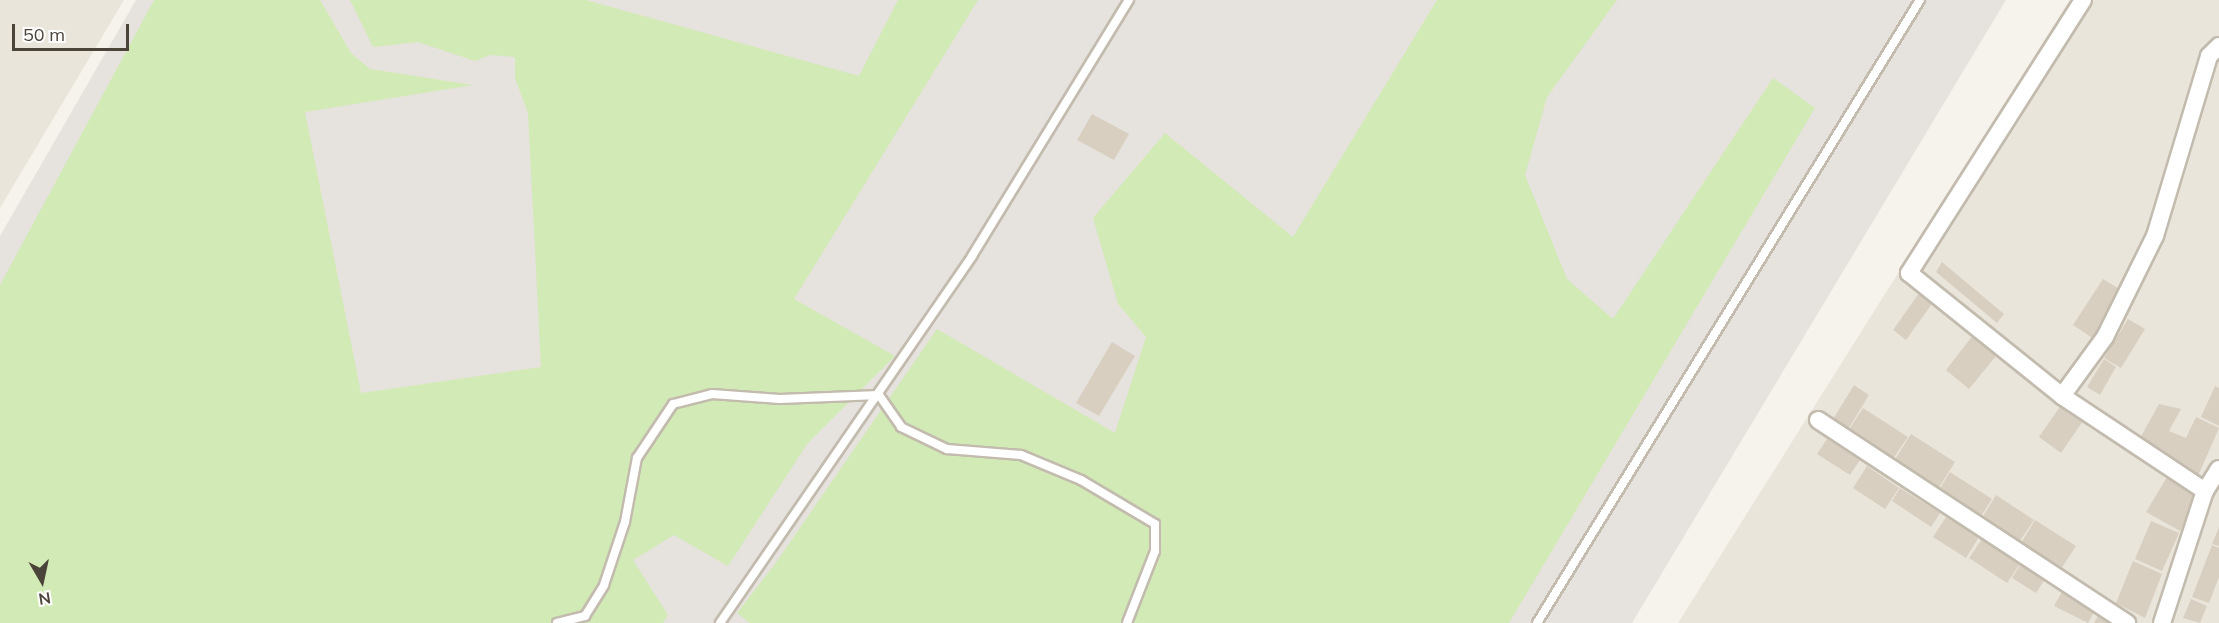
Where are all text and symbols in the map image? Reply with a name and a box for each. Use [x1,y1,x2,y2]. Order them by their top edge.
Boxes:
scale bar [15,12,132,50]
text: 50 m [23,23,65,46]
north arrow [12,551,72,611]
text: N [37,588,52,610]

